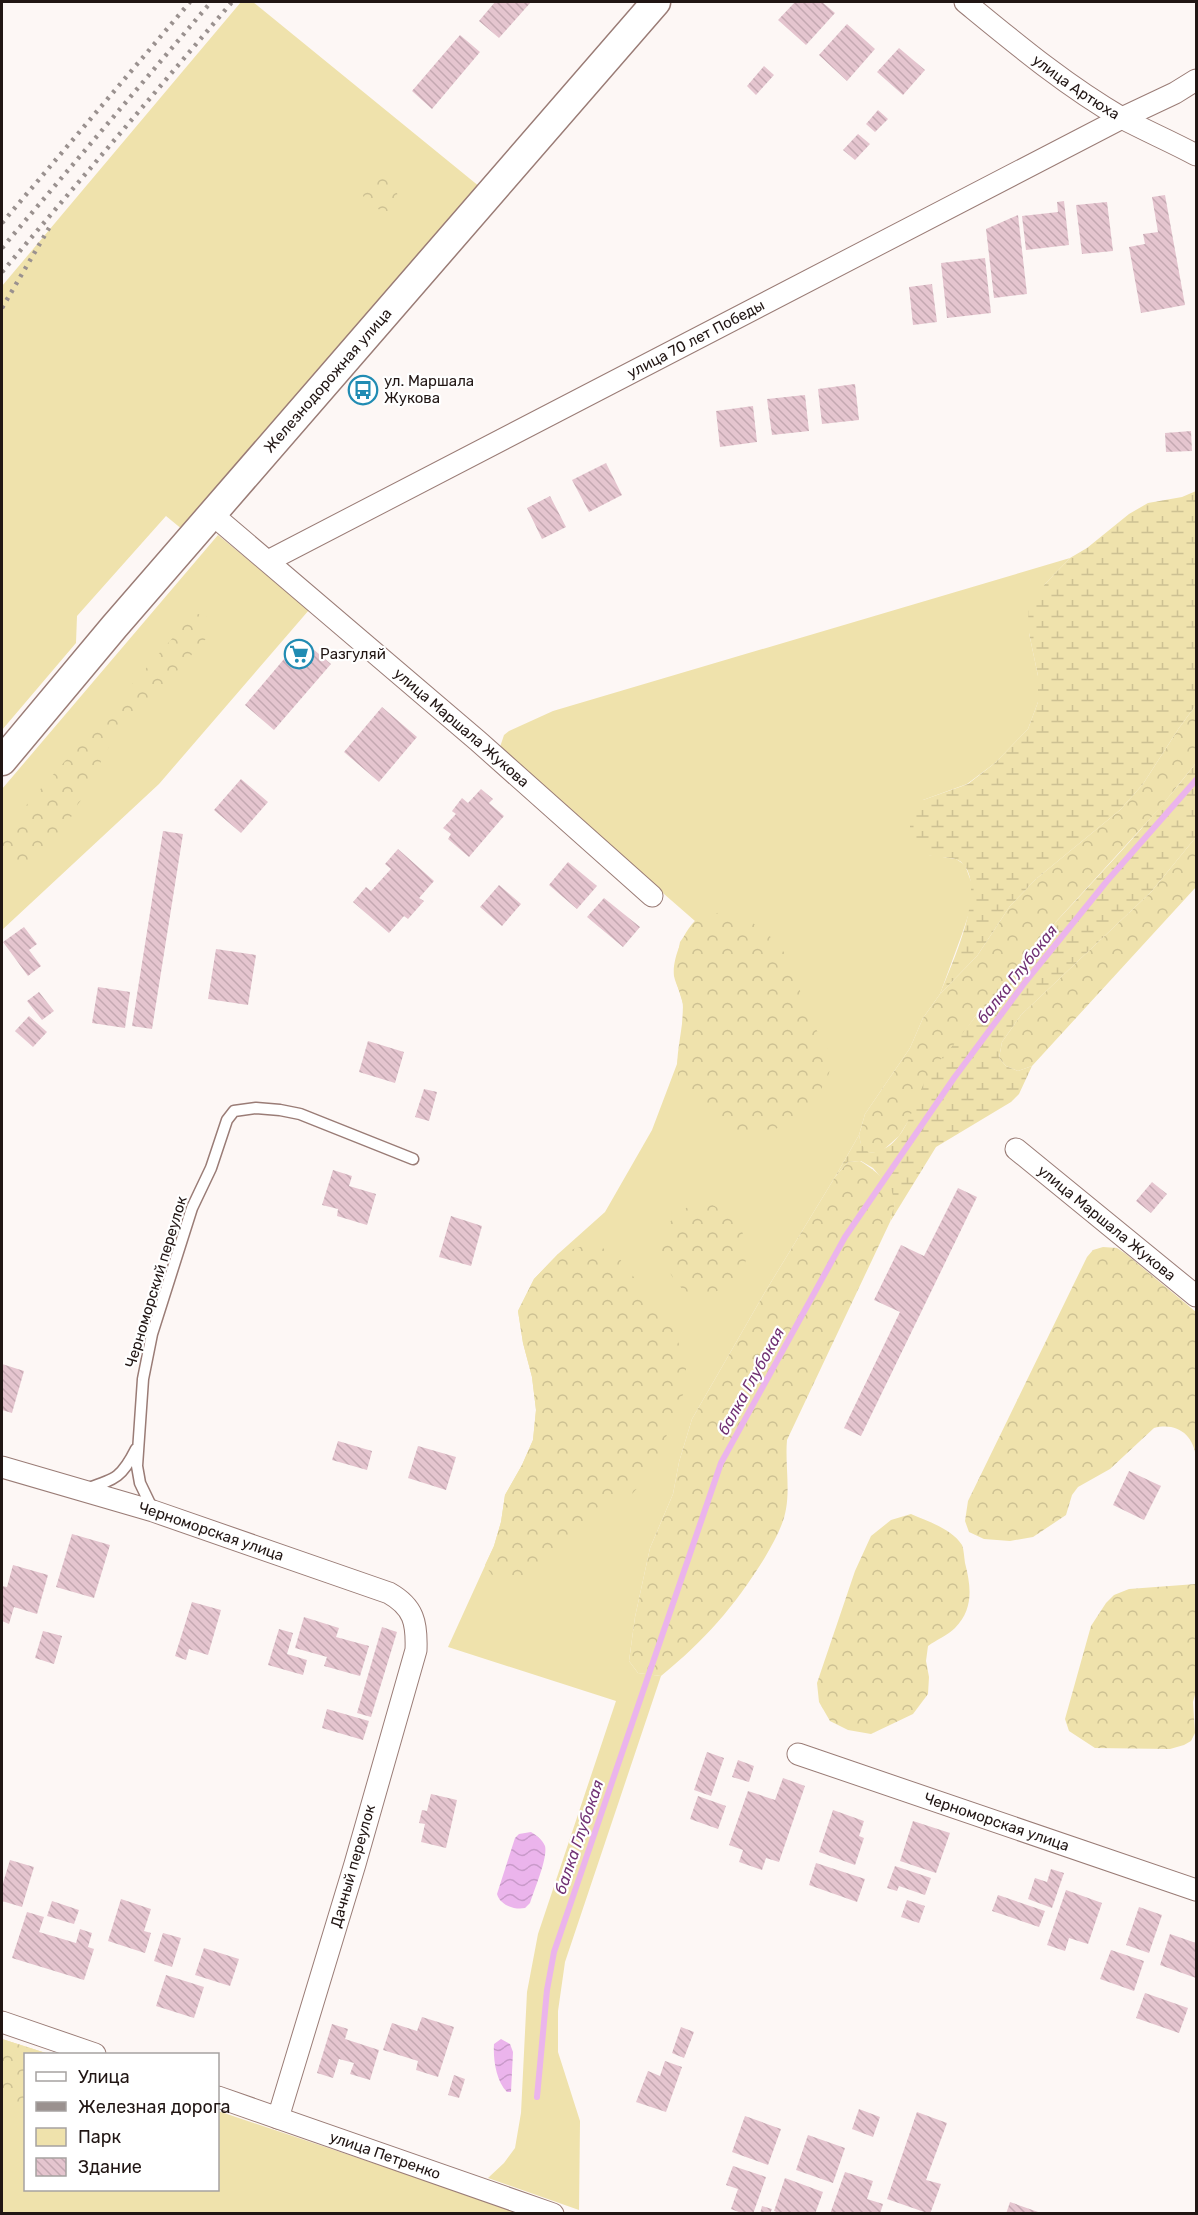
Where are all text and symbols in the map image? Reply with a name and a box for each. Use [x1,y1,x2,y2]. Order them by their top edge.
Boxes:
street label: улица Артюха [1029,51,1123,123]
street label: улица 70 лет Победы [624,296,768,382]
street label: Железнодорожная улица [260,304,395,456]
place label: ул. Маршала Жукова [384,372,474,407]
bus stop icon: ул. Маршала Жукова [347,374,379,406]
supermarket icon: Разгуляй [283,638,315,670]
place label: Разгуляй [320,645,386,663]
street label: улица Маршала Жукова [390,664,533,791]
water label: балка Глубокая [973,921,1061,1027]
street label: улица Маршала Жукова [1034,1161,1179,1285]
street label: Черноморский переулок [121,1194,191,1370]
water label: балка Глубокая [714,1324,788,1438]
street label: Черноморская улица [137,1498,286,1565]
water label: балка Глубокая [551,1777,608,1897]
street label: Черноморская улица [922,1789,1072,1855]
street label: Дачный переулок [327,1802,379,1930]
legend [24,2053,219,2191]
text: Улица [78,2066,130,2088]
text: Железная дорога [78,2096,231,2118]
text: Парк [78,2126,122,2148]
street label: улица Петренко [327,2128,443,2183]
text: Здание [78,2156,142,2178]

